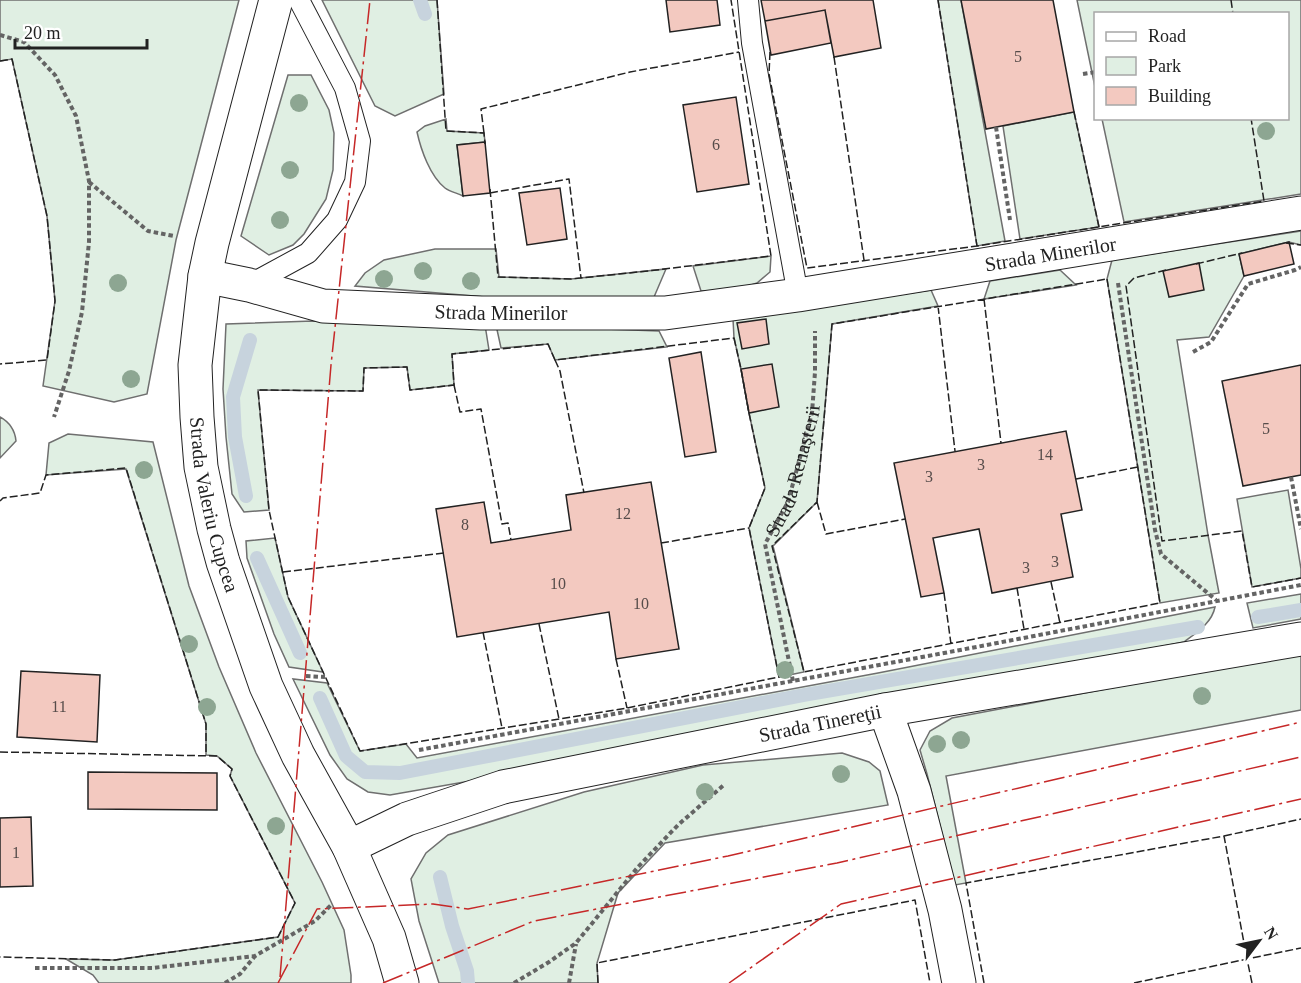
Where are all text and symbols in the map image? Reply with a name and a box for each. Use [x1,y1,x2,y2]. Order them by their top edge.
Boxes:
scale bar [15,12,147,50]
legend [1094,12,1289,120]
text: 20 m [24,23,61,43]
text: Road [1148,26,1186,46]
house number: 5 [1014,48,1022,65]
text: Park [1148,56,1181,76]
text: Building [1148,86,1211,106]
house number: 6 [712,136,720,153]
street label: Strada Minerilor [983,232,1118,275]
street label: Strada Minerilor [434,300,568,324]
street label: Strada Renaşterii [760,404,824,540]
street label: Strada Valeriu Cupcea [186,416,244,595]
house number: 5 [1262,420,1270,437]
house number: 14 [1037,446,1053,463]
house number: 3 [977,456,985,473]
house number: 3 [925,468,933,485]
house number: 12 [615,505,631,522]
house number: 8 [461,516,469,533]
house number: 3 [1051,553,1059,570]
house number: 3 [1022,559,1030,576]
house number: 10 [550,575,566,592]
house number: 10 [633,595,649,612]
house number: 11 [51,698,67,715]
street label: Strada Tinereţii [757,700,883,746]
house number: 1 [12,844,20,861]
north arrow [1229,911,1289,971]
text: N [1261,924,1282,943]

